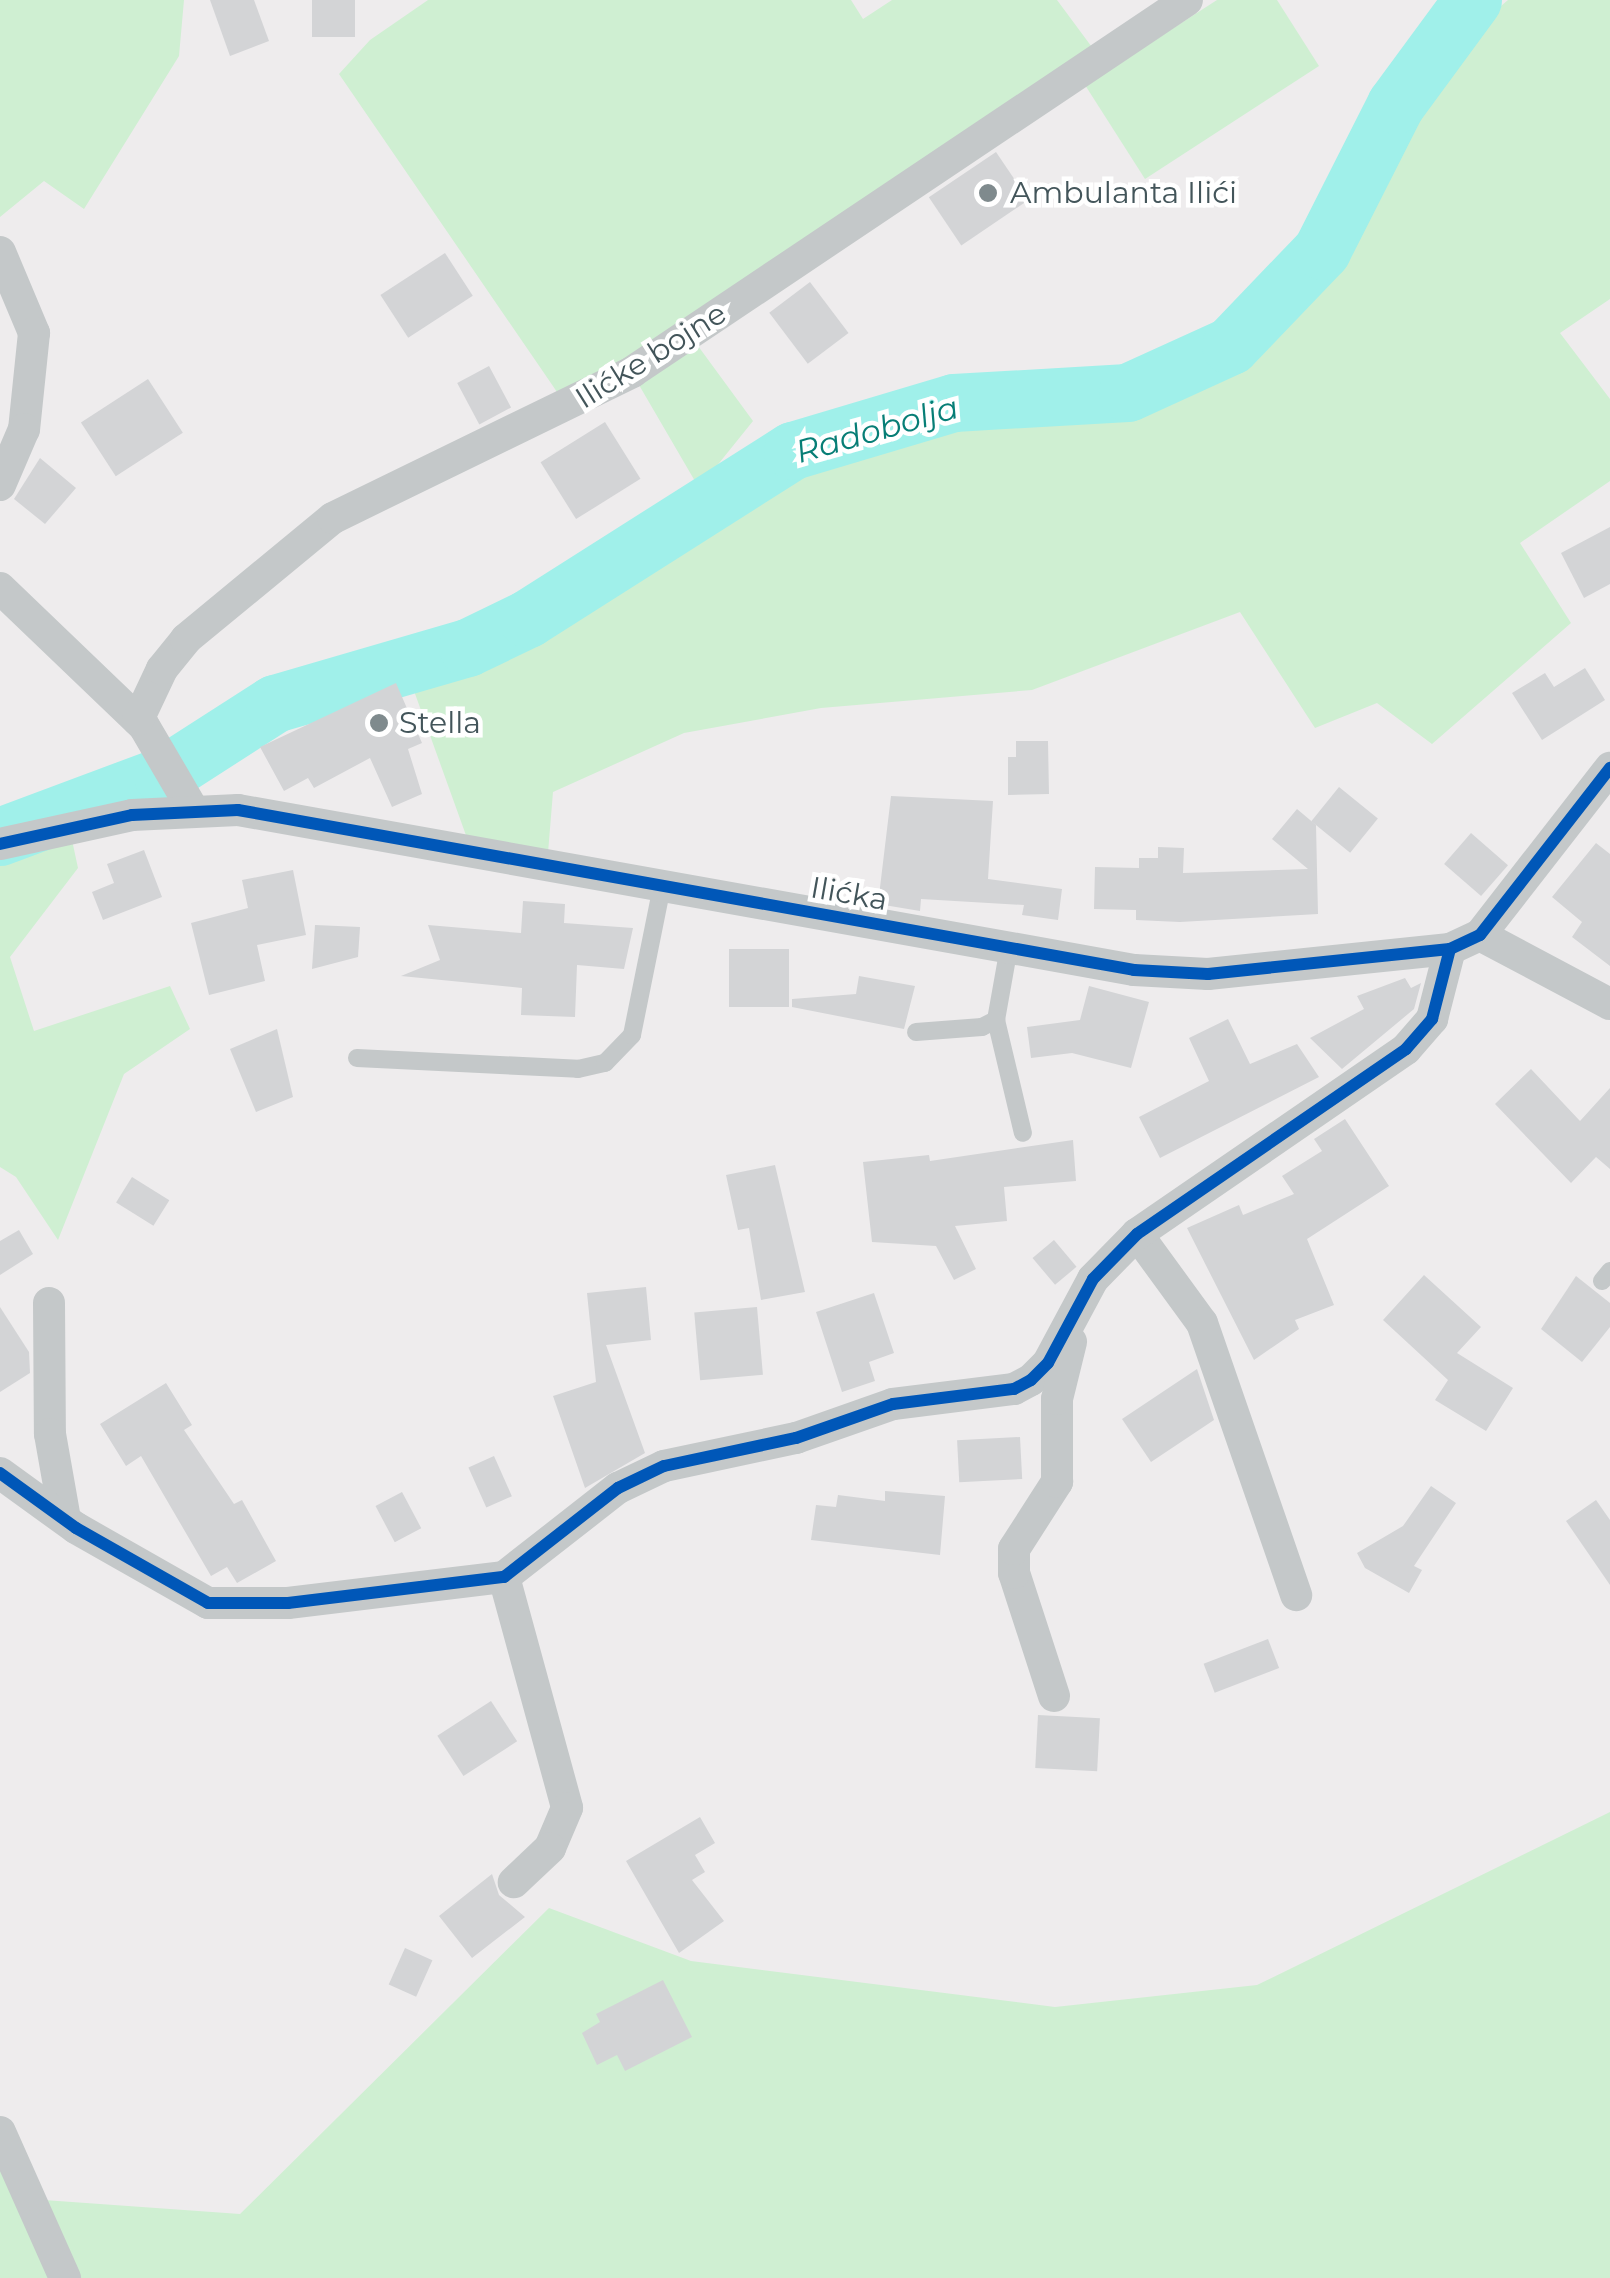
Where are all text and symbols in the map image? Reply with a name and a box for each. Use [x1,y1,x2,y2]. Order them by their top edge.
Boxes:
place label: Ambulanta Ilići [1010,175,1237,211]
marker: Ambulanta Ilići [975,180,1001,206]
street label: Ilićke bojne [569,295,733,417]
water label: Radobolja [791,388,963,472]
place label: Stella [399,705,481,741]
marker: Stella [368,712,390,734]
street label: Ilićka [808,870,890,918]

